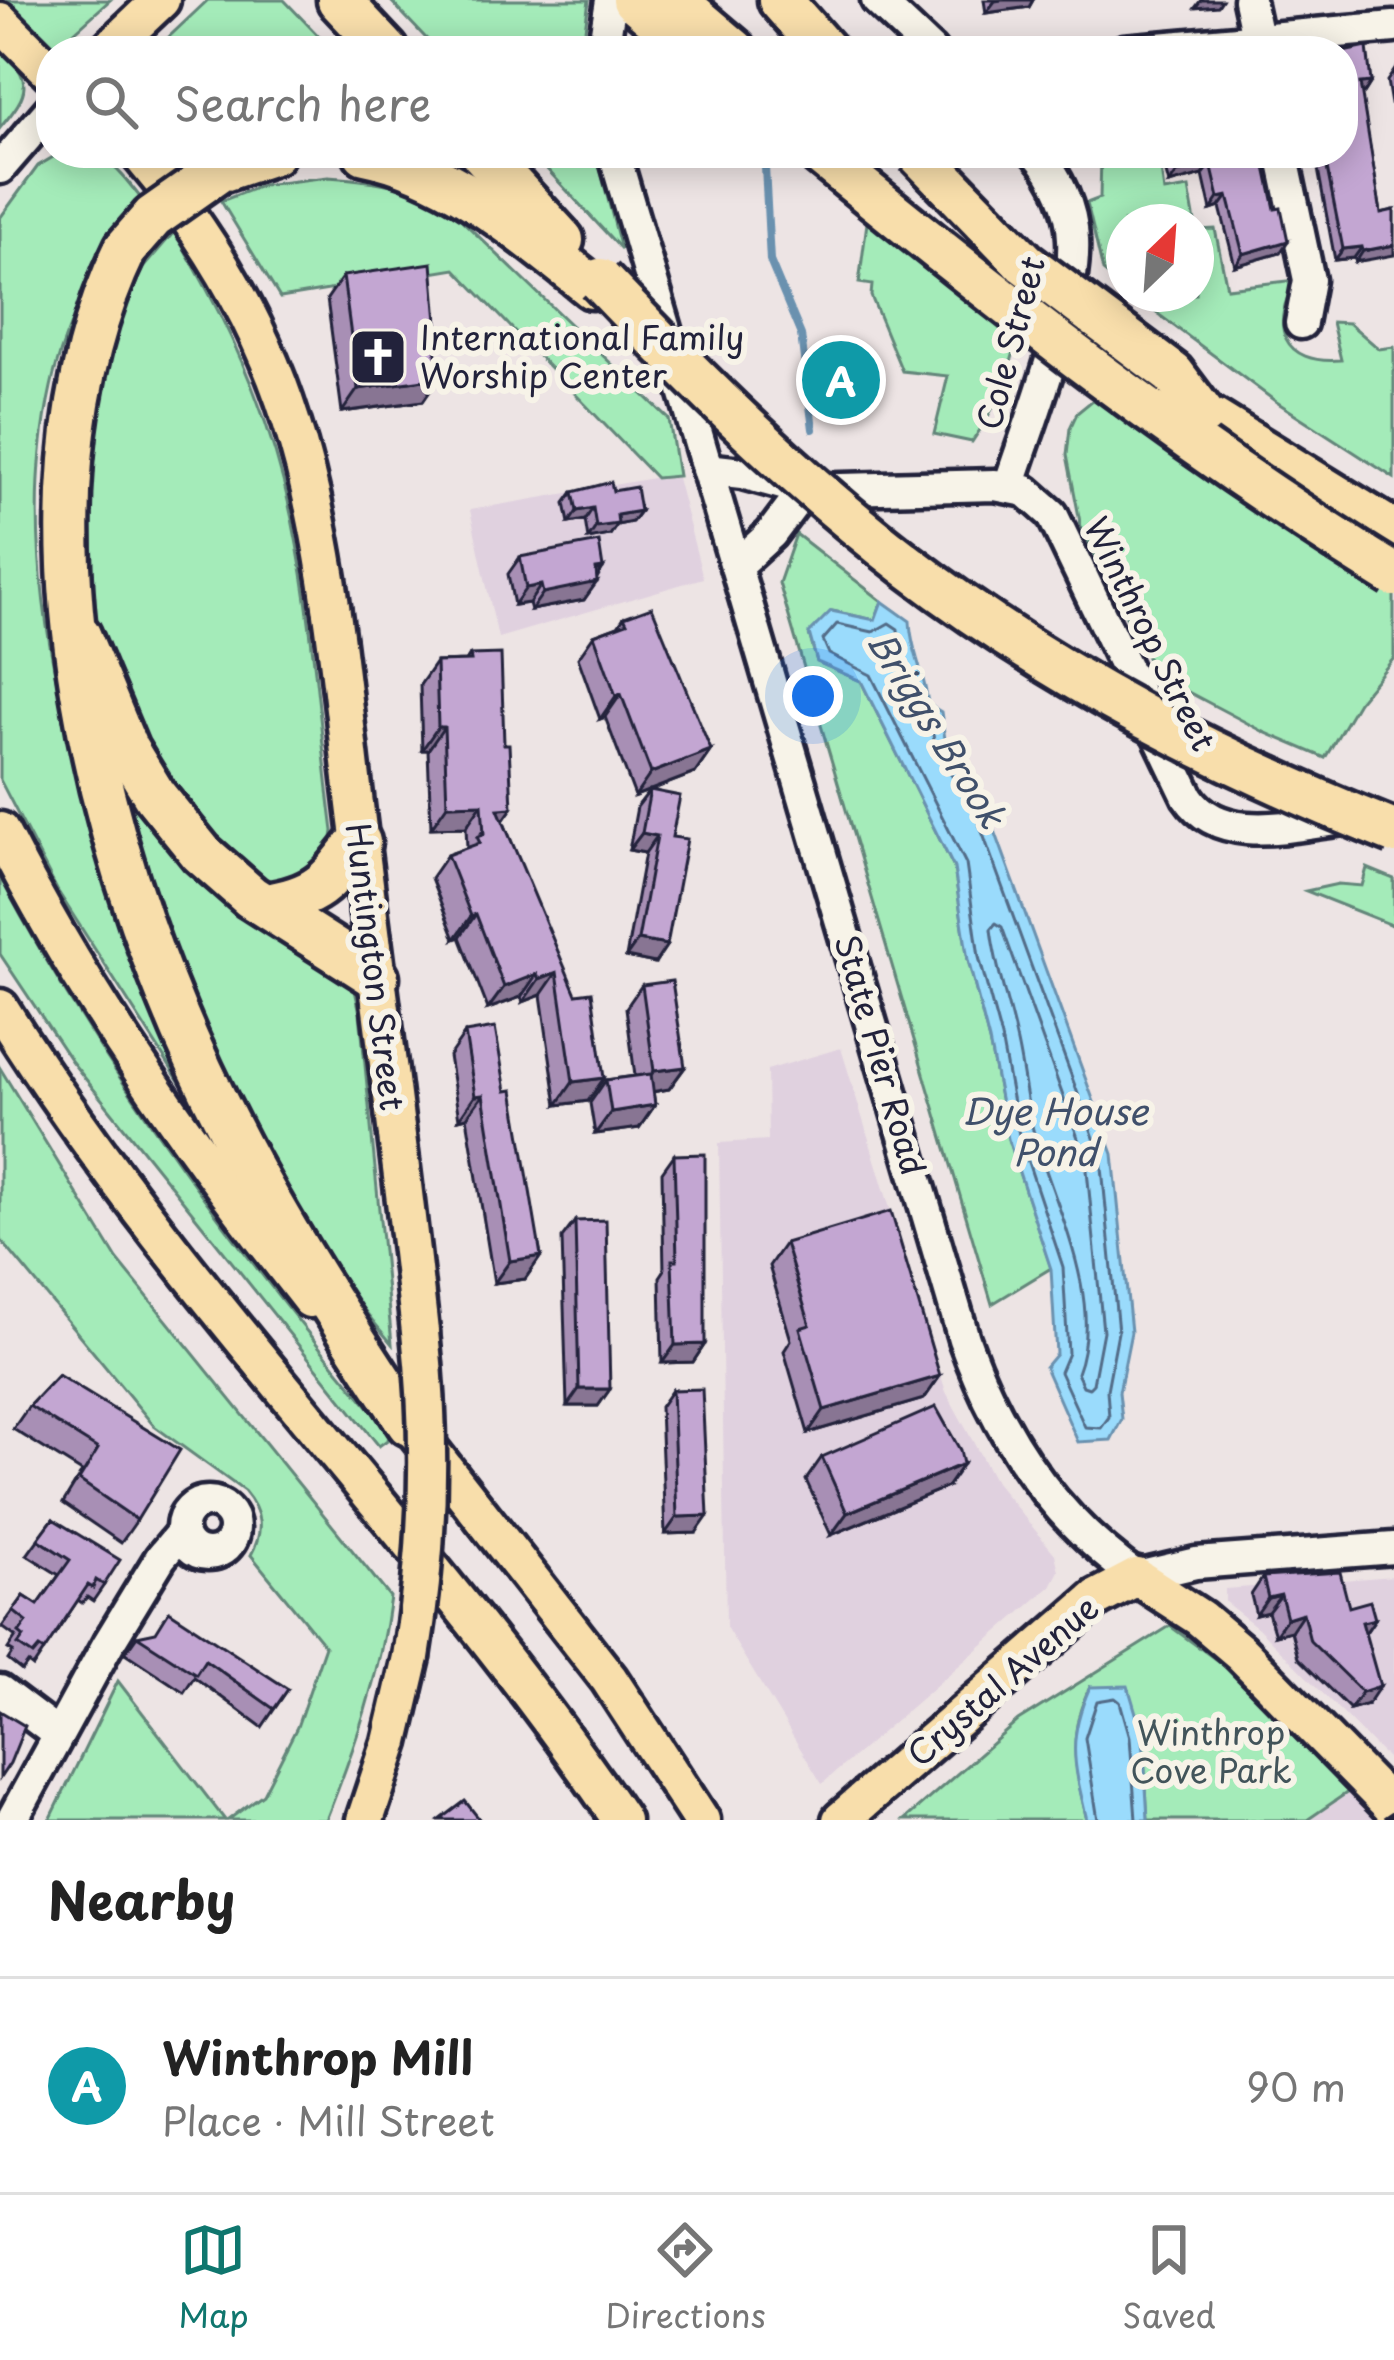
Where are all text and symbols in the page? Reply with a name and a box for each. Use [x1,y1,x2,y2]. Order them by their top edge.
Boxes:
search box [36,36,1358,168]
text: Search here [174,68,431,136]
icon: search [78,69,144,135]
north arrow [1106,204,1214,312]
street label: Cole Street [962,250,1056,435]
place label: International Family Worship Center [420,311,744,399]
church icon: International Family Worship Center [347,326,409,388]
pin: A [802,335,880,425]
street label: Winthrop Street [1073,507,1230,759]
water label: Briggs Brook [855,618,1021,839]
your location [783,666,843,726]
street label: Huntington Street [335,820,419,1113]
street label: State Pier Road [824,928,940,1181]
water label: Dye House Pond [962,1083,1150,1178]
street label: Crystal Avenue [895,1582,1108,1777]
park label: Winthrop Cove Park [1130,1706,1292,1794]
text: Nearby [48,1860,235,1937]
text: Winthrop Mill [162,2022,473,2090]
text: A [72,2056,102,2115]
text: 90 m [1246,2056,1346,2115]
text: Place · Mill Street [162,2090,494,2149]
tab: Map [178,2217,249,2339]
tab: Directions [605,2217,766,2339]
tab: Saved [1122,2217,1216,2339]

